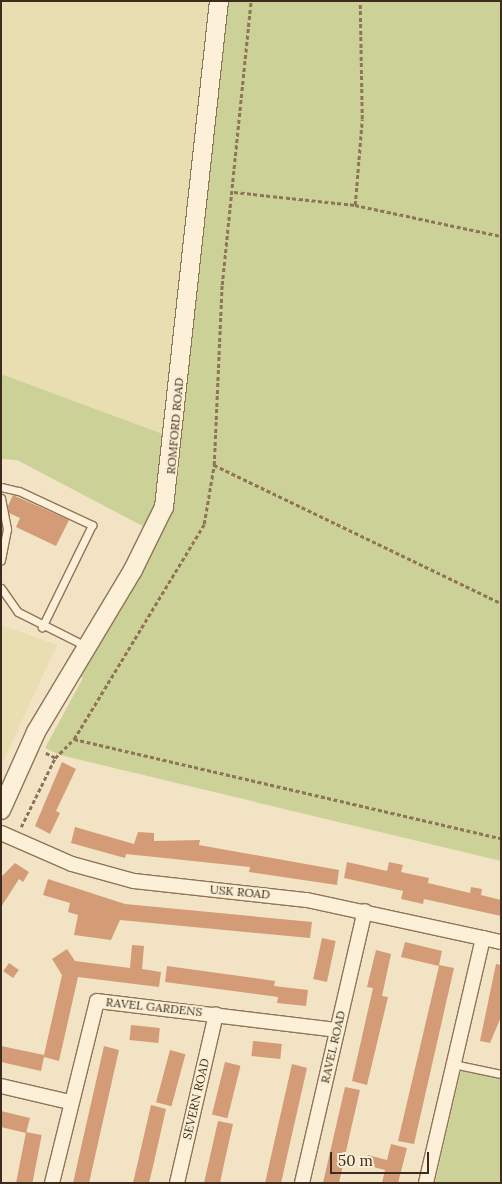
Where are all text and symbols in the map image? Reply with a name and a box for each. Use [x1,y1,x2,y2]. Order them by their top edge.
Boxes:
street label: ROMFORD ROAD [164,377,186,475]
street label: USK ROAD [209,882,271,902]
street label: RAVEL GARDENS [105,995,203,1019]
street label: RAVEL ROAD [318,1009,348,1085]
street label: SEVERN ROAD [180,1057,212,1141]
scale bar [332,1142,431,1174]
text: 50 m [338,1151,373,1170]

